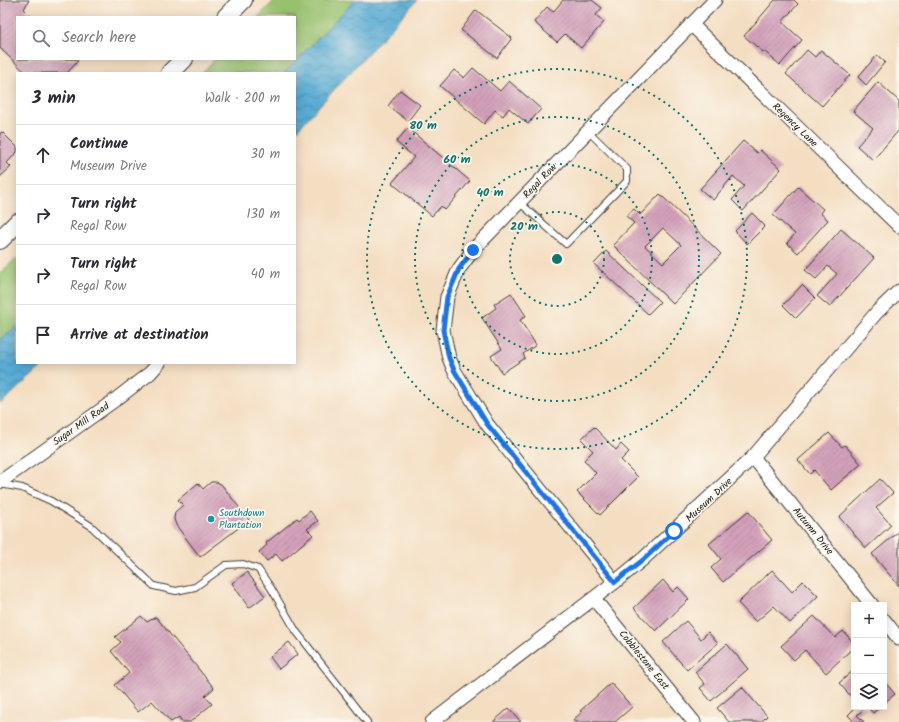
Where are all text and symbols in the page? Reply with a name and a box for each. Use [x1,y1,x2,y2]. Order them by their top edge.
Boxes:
search box [16,16,296,60]
text: Search here [62,26,136,50]
icon: search [30,27,52,49]
text: 3 min [32,85,76,112]
text: Walk · 200 m [205,88,280,109]
street label: Regency Lane [769,99,822,151]
text: 80 m [409,116,437,135]
text: Continue [70,132,128,156]
icon: ahead [32,144,54,166]
text: 30 m [251,144,280,165]
text: 60 m [443,150,471,169]
text: Museum Drive [70,156,147,177]
street label: Regal Row [519,160,561,202]
text: 40 m [476,183,504,202]
text: Turn right [70,192,137,216]
icon: right [32,204,54,226]
text: 130 m [246,204,280,225]
text: Regal Row [70,216,126,237]
text: 20 m [510,217,538,236]
route end [464,241,482,259]
text: Turn right [70,252,137,276]
centre of rings [550,252,564,266]
icon: right [32,264,54,286]
text: 40 m [251,264,280,285]
text: Regal Row [70,276,126,297]
text: Arrive at destination [70,323,209,347]
icon: arrive [32,324,54,346]
street label: Sugar Mill Road [49,398,113,450]
street label: Museum Drive [682,474,736,526]
street label: Autumn Drive [789,504,838,559]
place label: Southdown Plantation [219,505,264,533]
marker: Southdown Plantation [206,514,216,524]
route start [665,522,683,540]
map controls [851,602,887,710]
button: + [851,602,887,638]
street label: Cobblestone East [615,627,673,694]
button: − [851,638,887,674]
button: layers [851,674,887,710]

